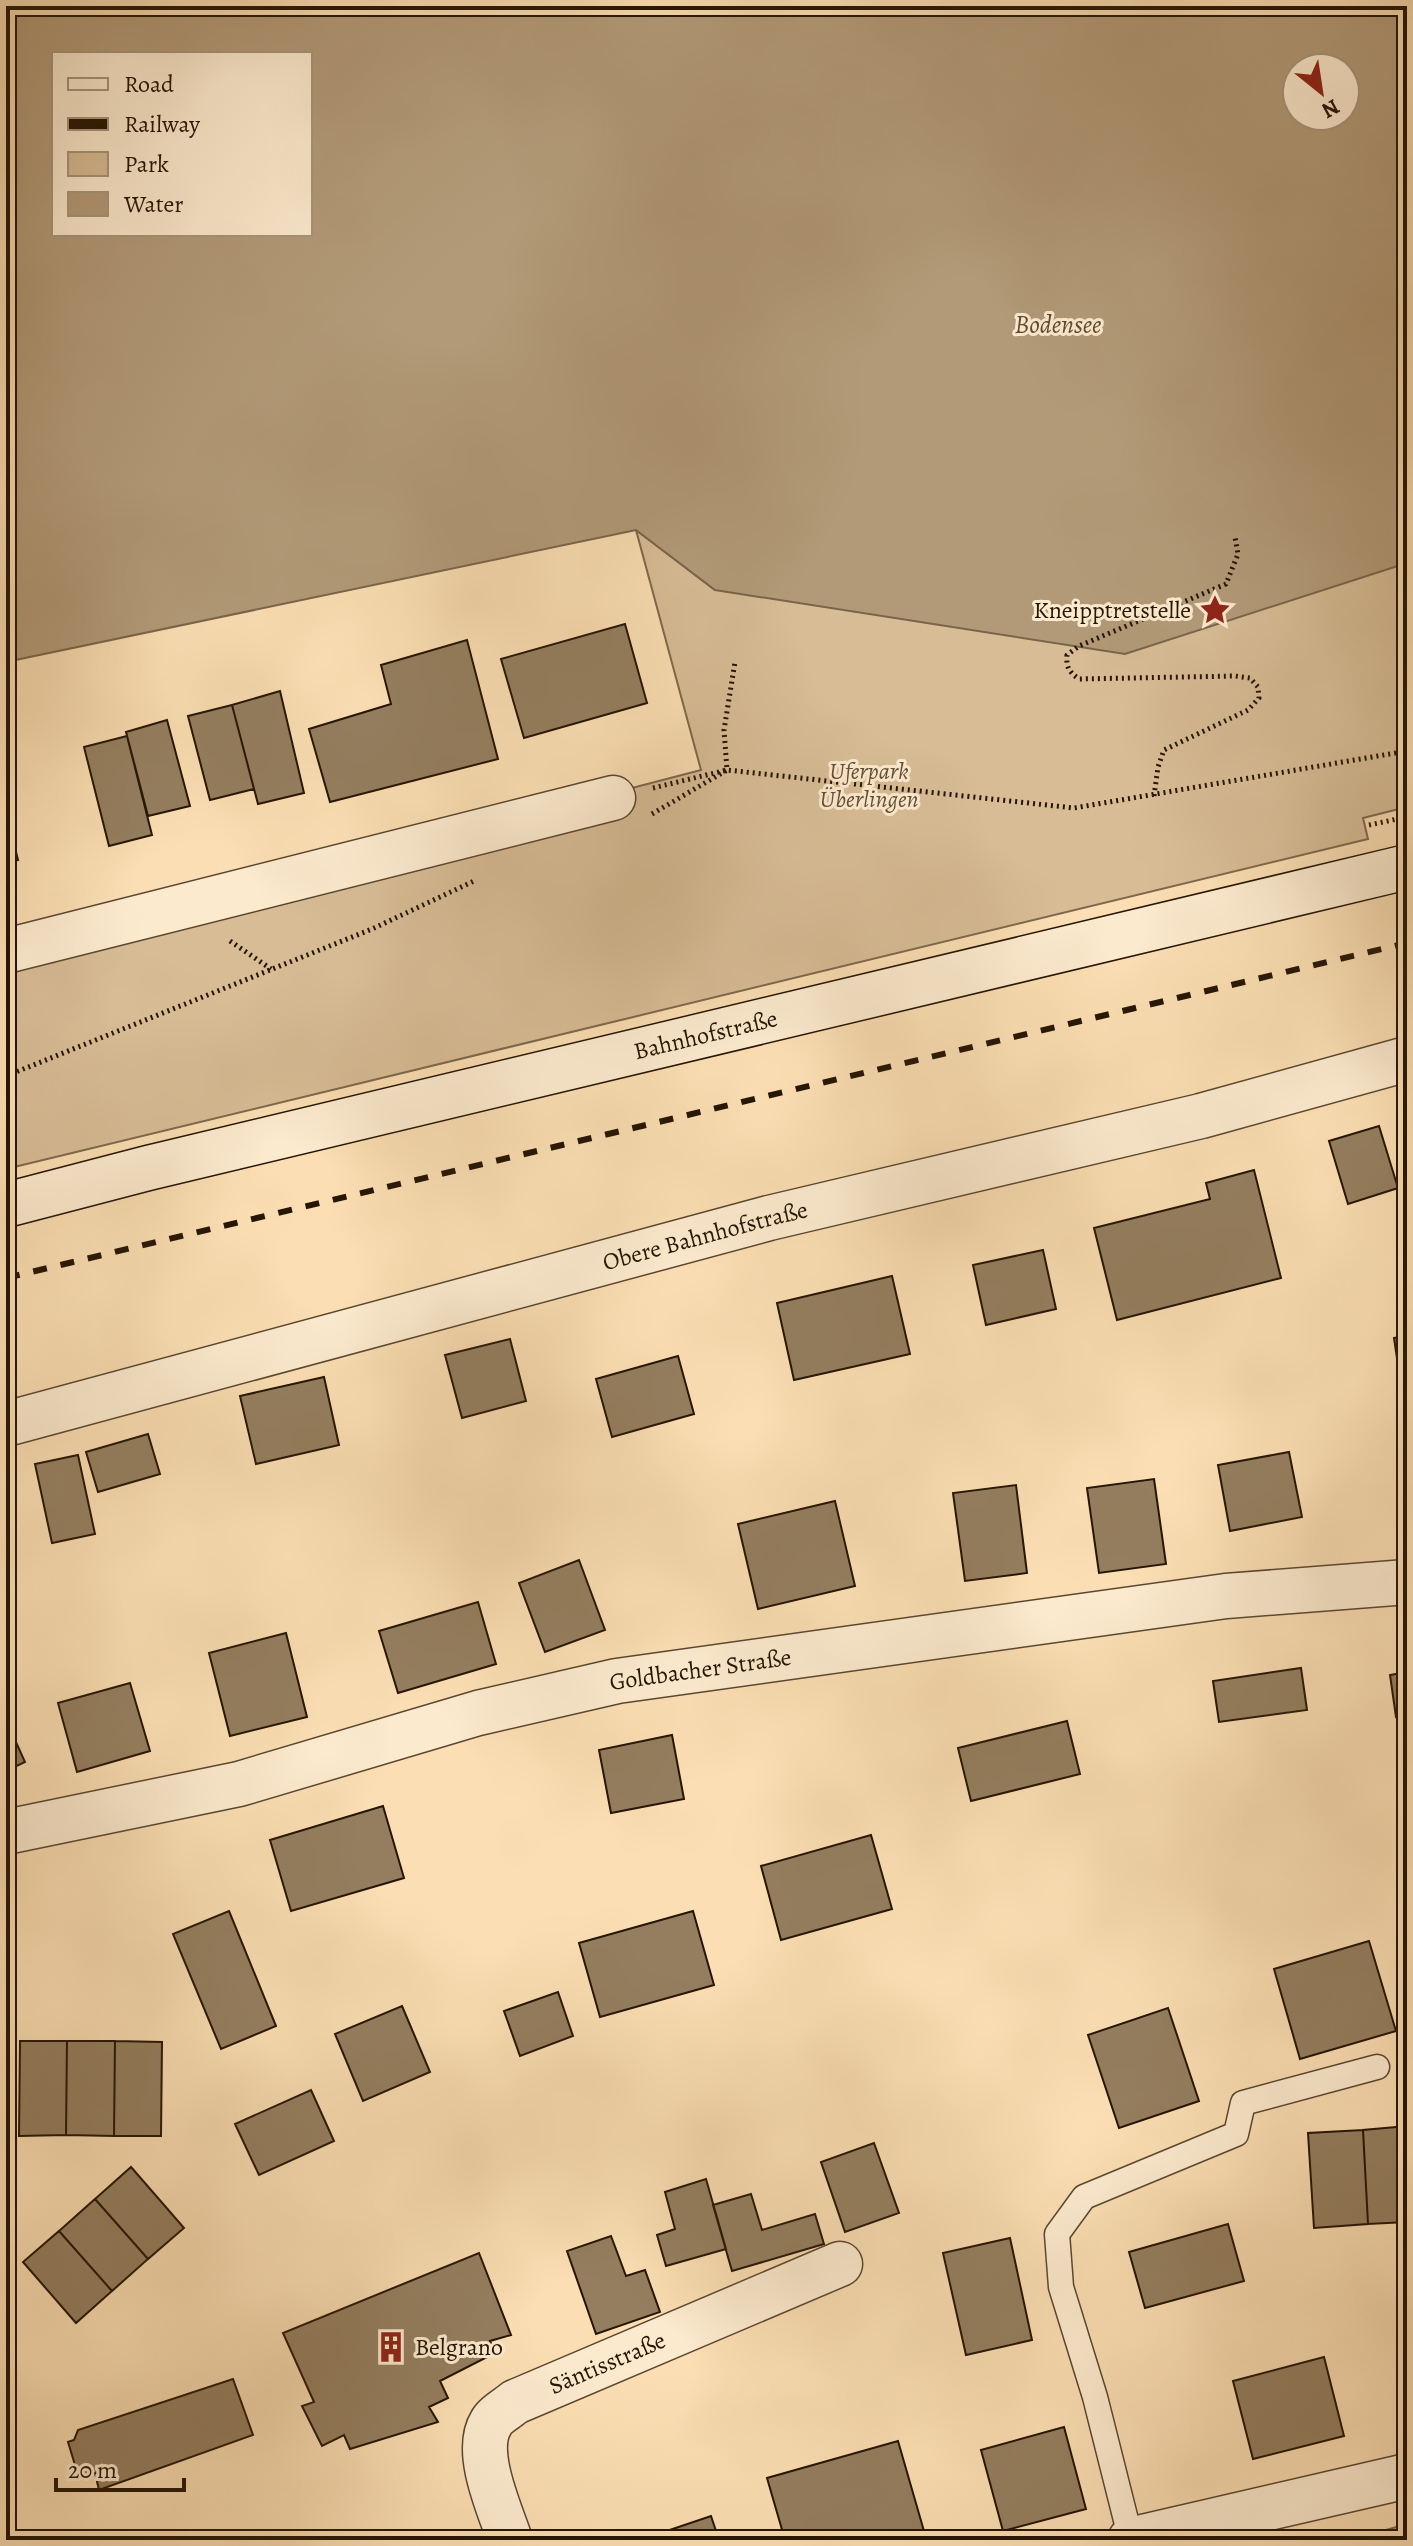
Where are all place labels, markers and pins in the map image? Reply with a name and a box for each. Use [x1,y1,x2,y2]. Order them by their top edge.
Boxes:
place icon: Kneipptretstelle [1198,593,1232,627]
place label: Kneipptretstelle [1034,594,1191,626]
building icon: Belgrano [374,2330,408,2364]
place label: Belgrano [415,2331,503,2363]

